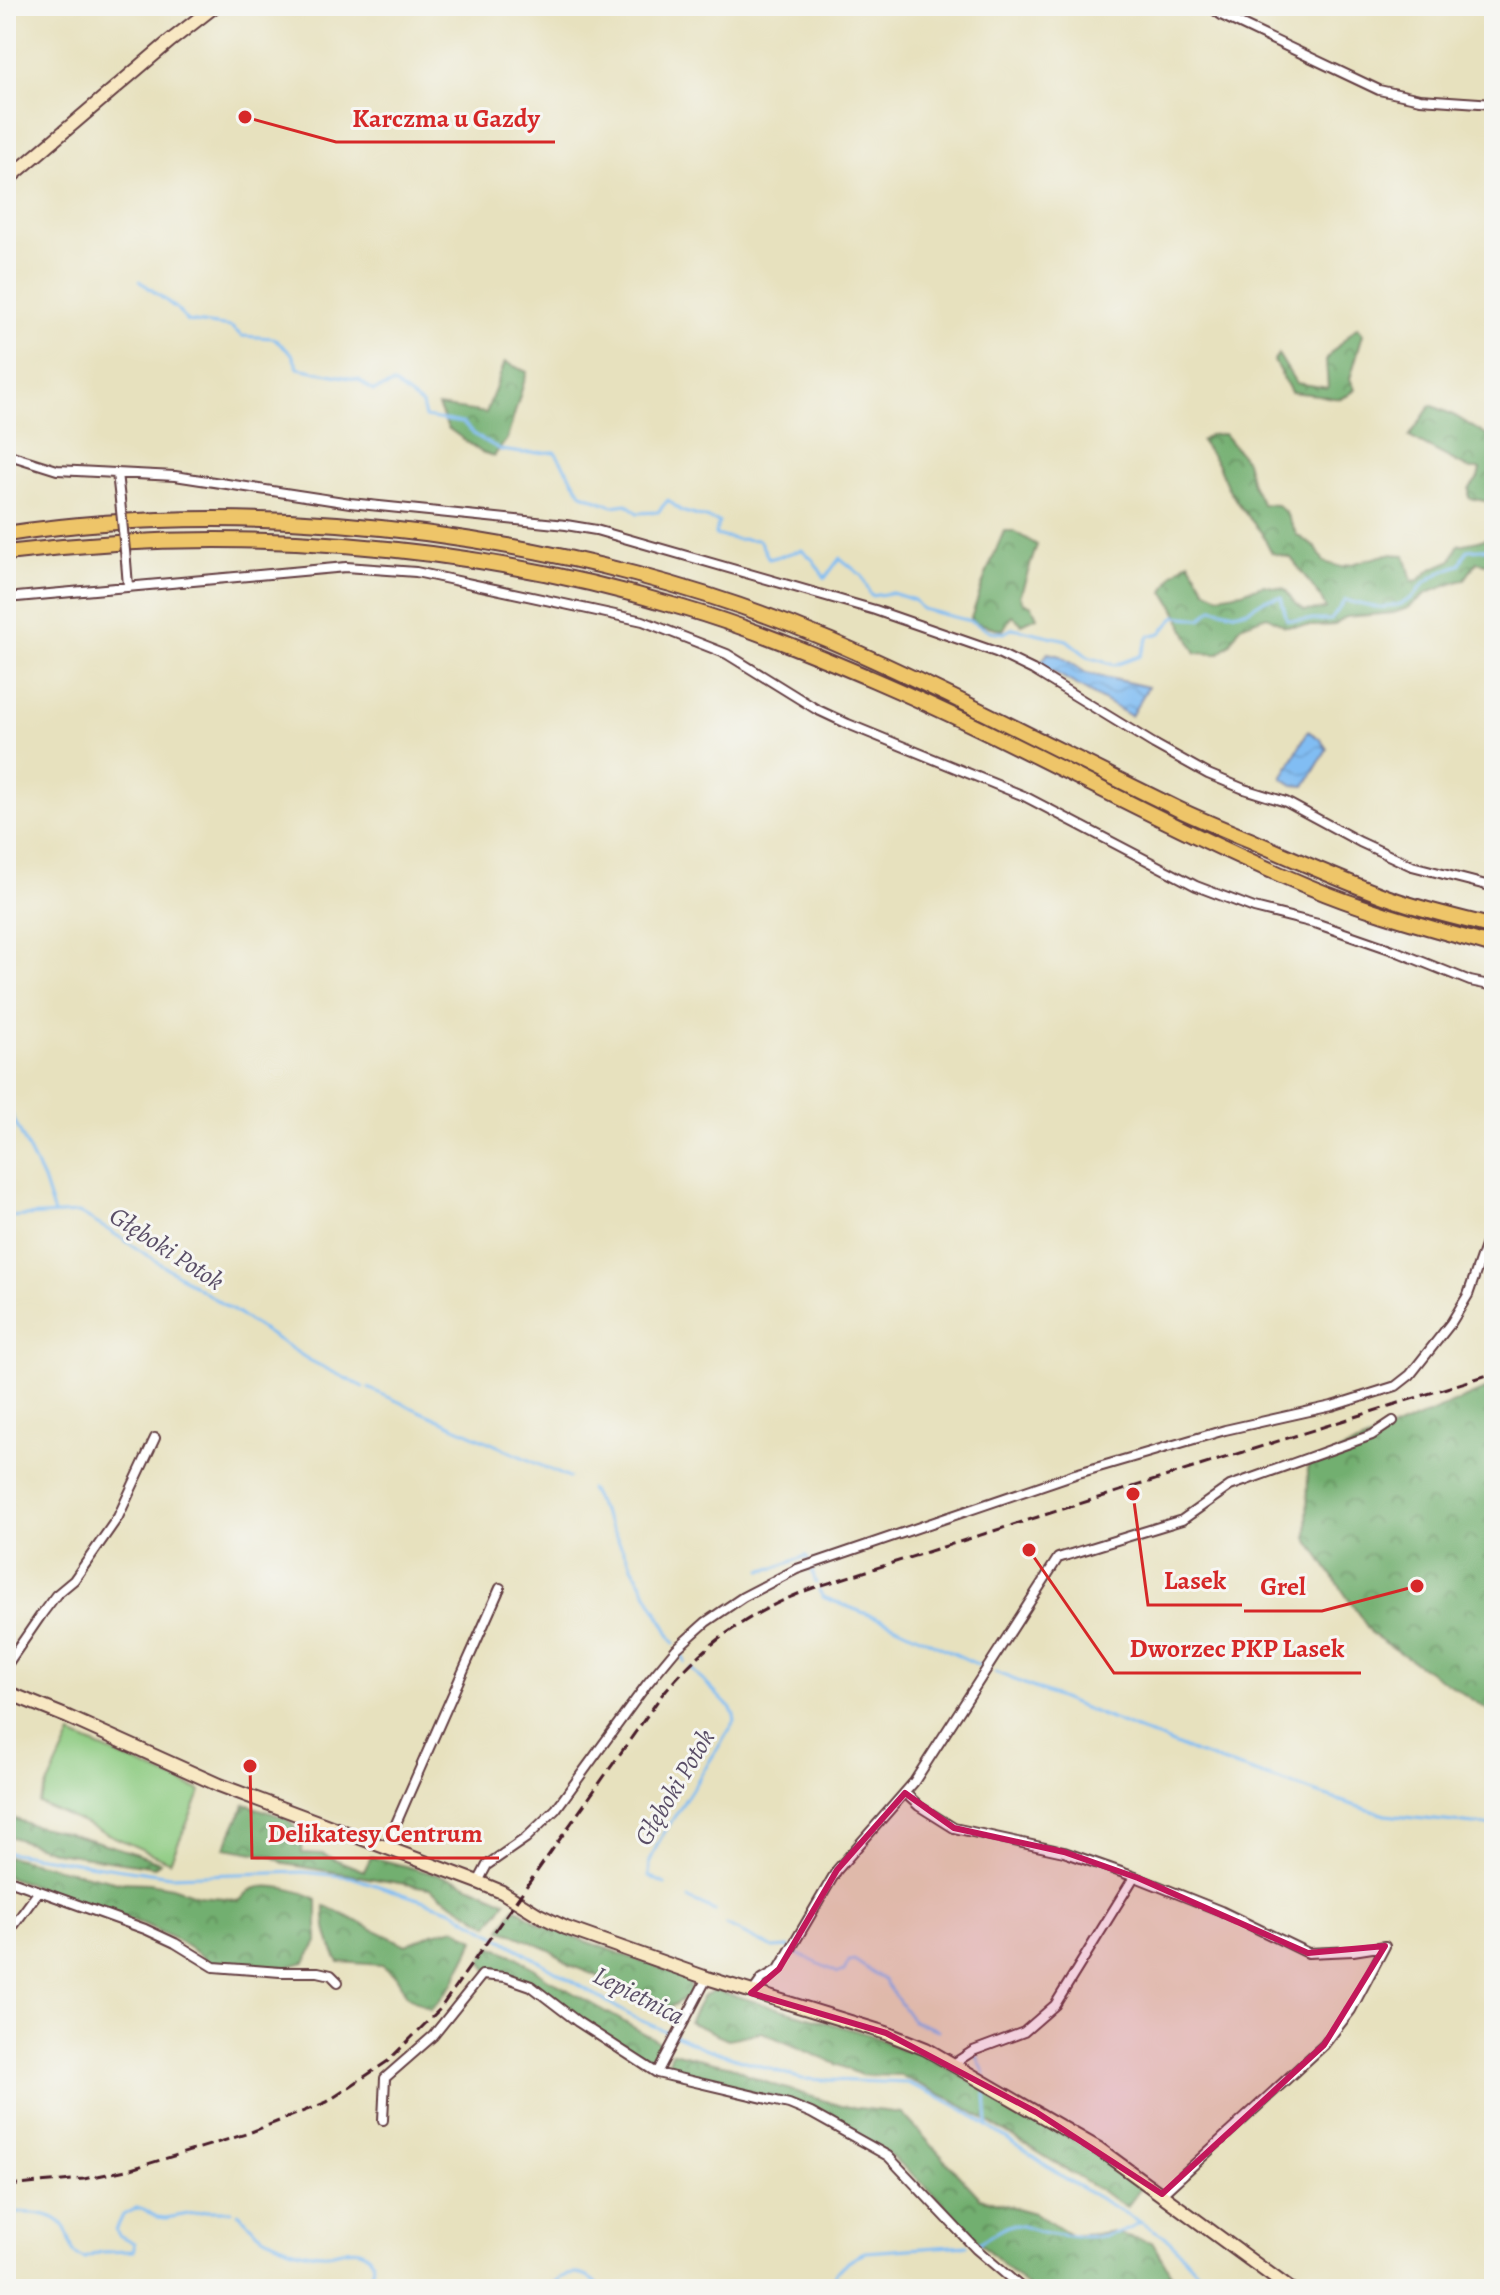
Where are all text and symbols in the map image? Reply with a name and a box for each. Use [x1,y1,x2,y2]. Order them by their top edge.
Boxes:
callout: Karczma u Gazdy [336,92,555,142]
text: Karczma u Gazdy [352,101,541,136]
water label: Głęboki Potok [103,1198,231,1299]
callout: Lasek [1148,1555,1242,1605]
callout: Grel [1244,1561,1322,1611]
text: Lasek [1164,1563,1227,1598]
text: Grel [1260,1569,1306,1604]
callout: Dworzec PKP Lasek [1114,1623,1361,1673]
text: Dworzec PKP Lasek [1130,1631,1345,1666]
water label: Głęboki Potok [626,1722,723,1852]
callout: Delikatesy Centrum [252,1808,499,1858]
text: Delikatesy Centrum [267,1816,483,1851]
water label: Lepietnica [587,1958,690,2033]

